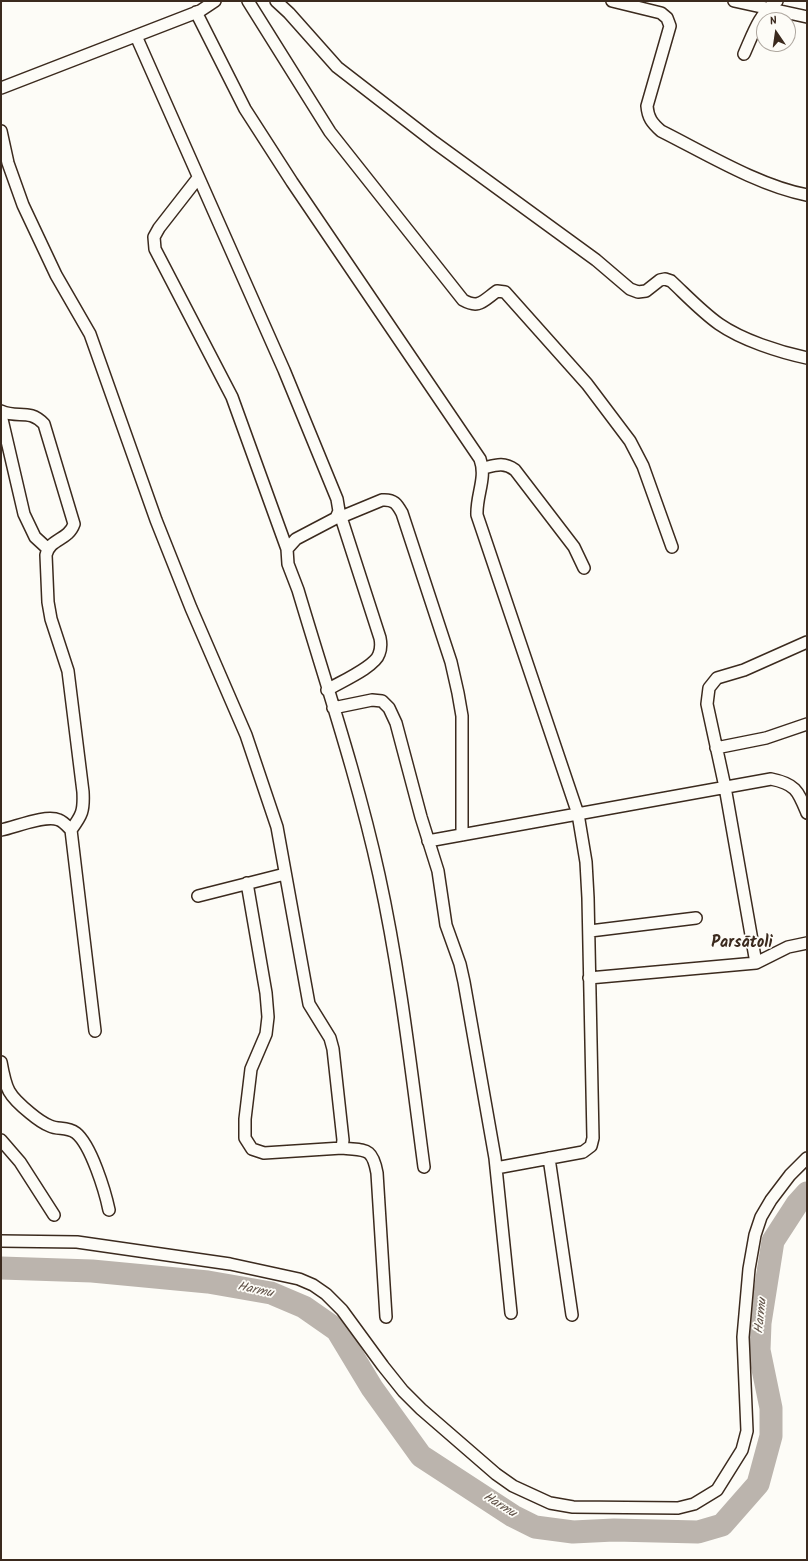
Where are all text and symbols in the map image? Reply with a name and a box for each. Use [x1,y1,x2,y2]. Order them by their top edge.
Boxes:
north arrow [756,12,796,52]
text: N [768,12,779,31]
district label: Parsātoli [711,934,773,954]
water label: Harmu [236,1280,274,1302]
water label: Harmu [752,1297,772,1335]
water label: Harmu [480,1490,518,1522]

